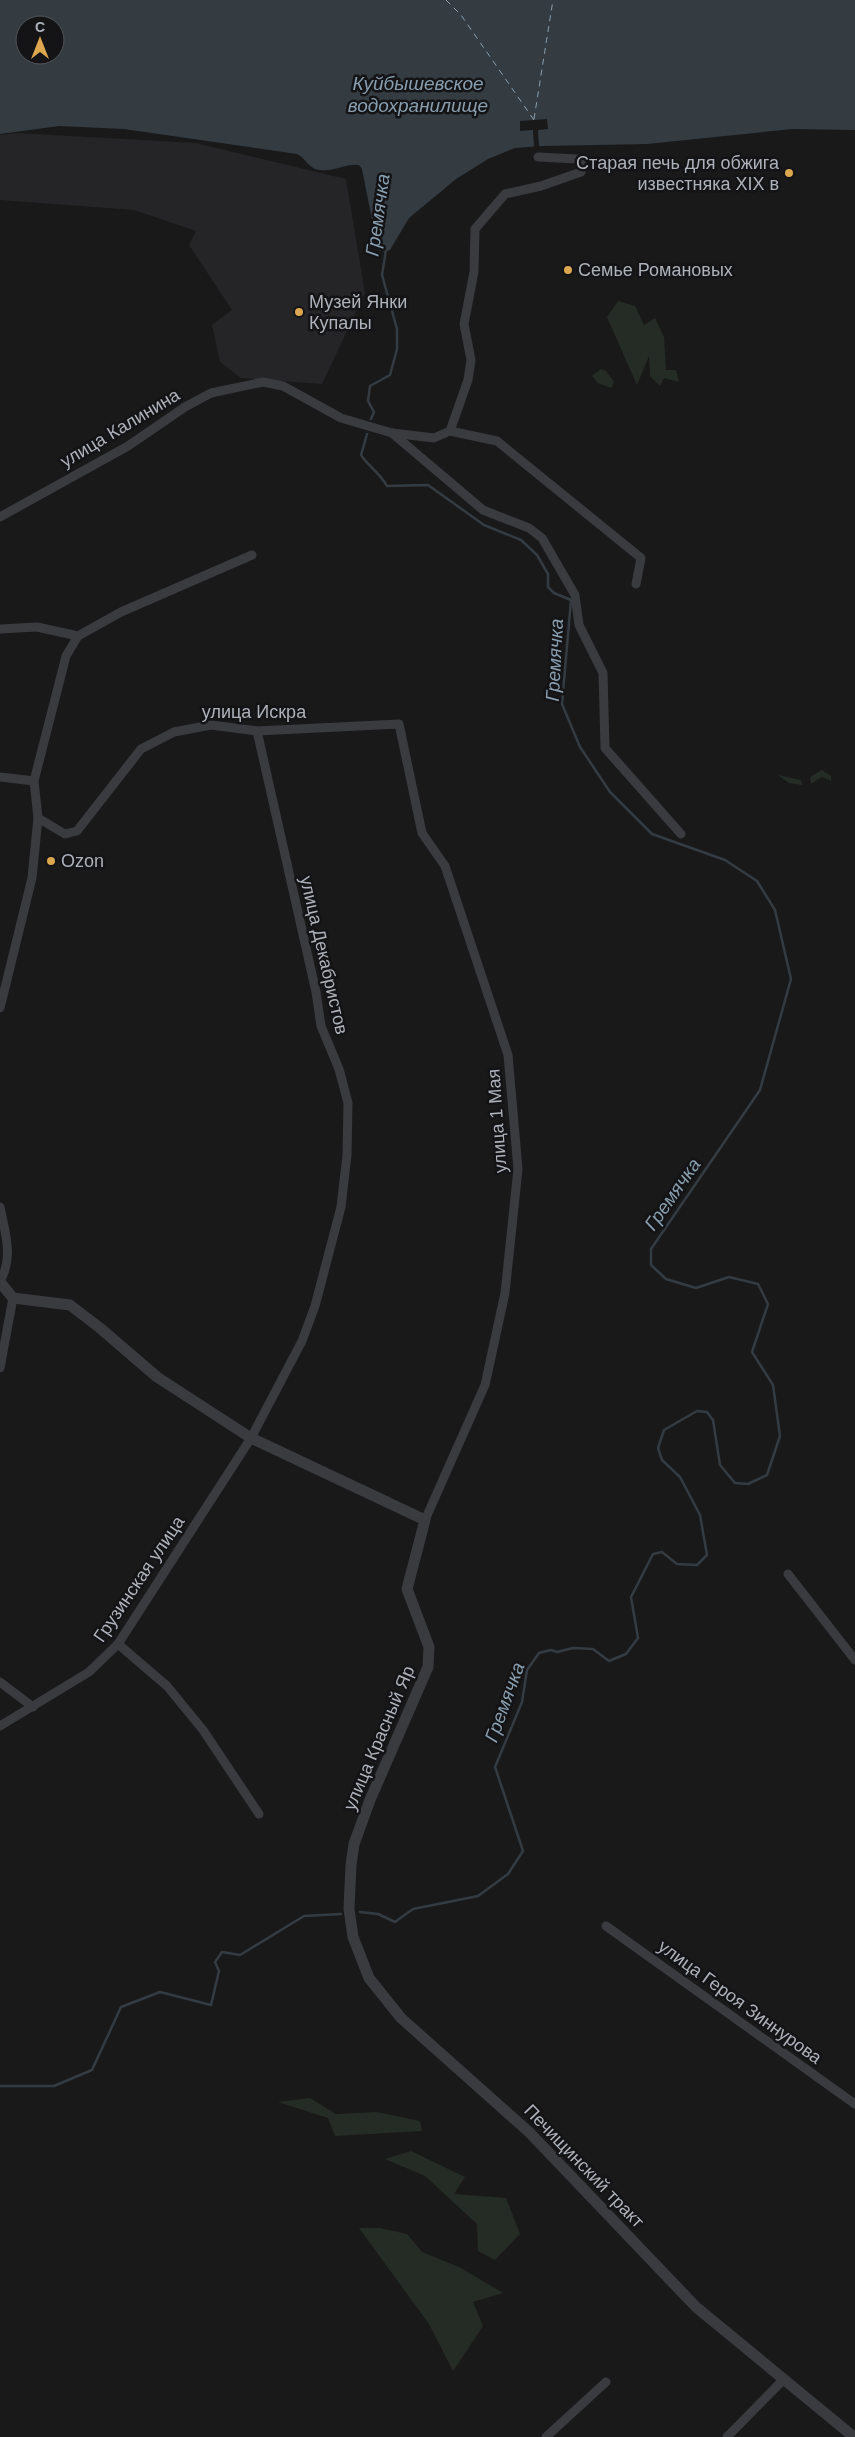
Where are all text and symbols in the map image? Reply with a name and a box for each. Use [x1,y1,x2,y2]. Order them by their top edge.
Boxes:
north arrow [15,15,65,65]
text: С [35,19,45,35]
water label: Куйбышевское водохранилище [348,73,488,116]
place label: Старая печь для обжига известняка XIX в [576,153,780,194]
marker: Старая печь для обжига известняка XIX в [783,167,795,179]
water label: Гремячка [361,173,394,258]
place label: Семье Романовых [578,260,733,280]
marker: Семье Романовых [562,264,574,276]
place label: Музей Янки Купалы [309,292,407,333]
marker: Музей Янки Купалы [293,306,305,318]
street label: улица Калинина [57,384,184,471]
water label: Гремячка [542,618,567,702]
street label: улица Искра [202,702,307,722]
place label: Ozon [61,851,104,871]
marker: Ozon [45,855,57,867]
street label: улица Декабристов [296,874,352,1036]
street label: улица 1 Мая [483,1068,511,1174]
water label: Гремячка [640,1154,705,1234]
street label: Грузинская улица [90,1512,189,1646]
water label: Гремячка [480,1660,529,1745]
street label: улица Красный Яр [340,1663,418,1813]
street label: улица Героя Зиннурова [655,1936,826,2069]
street label: Печищинский тракт [520,2100,648,2232]

